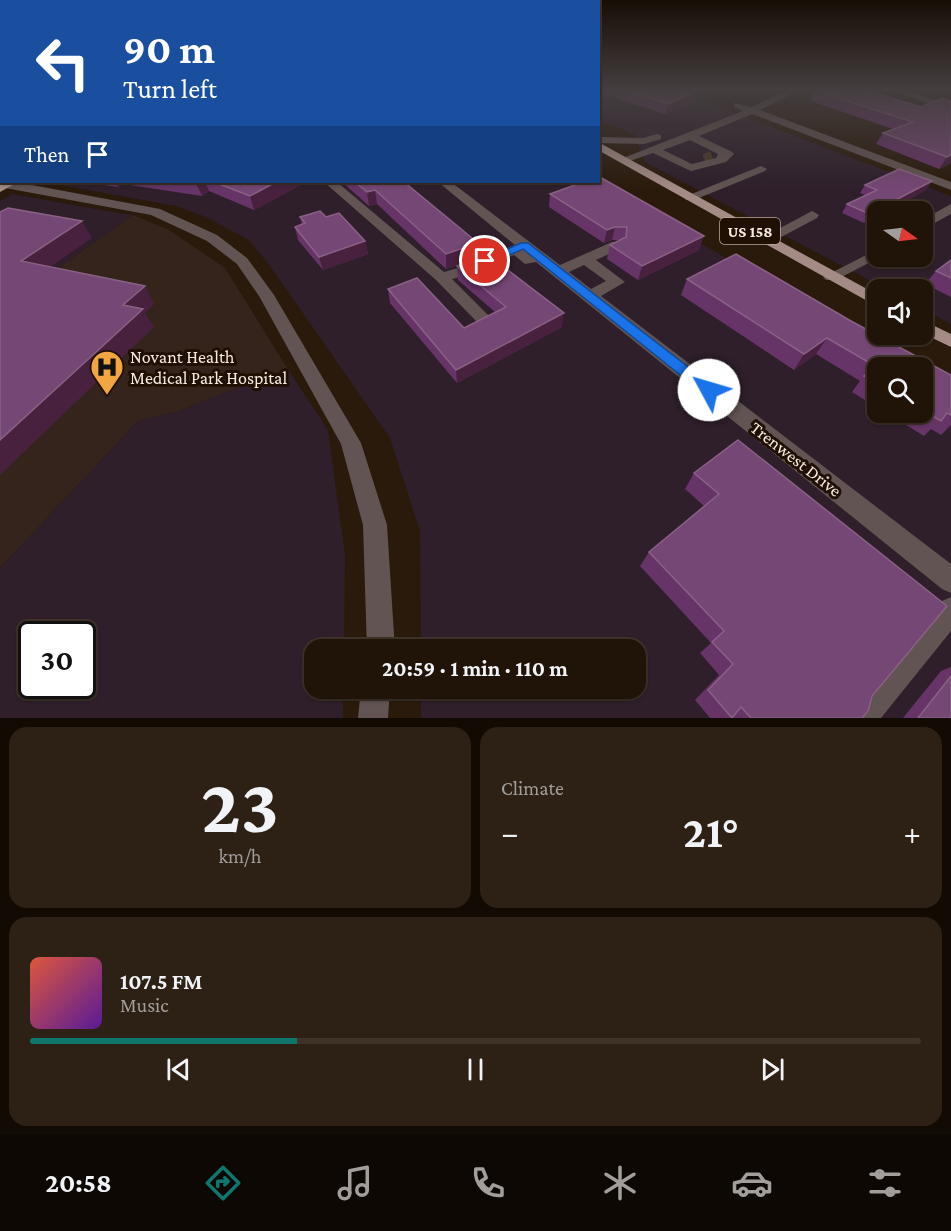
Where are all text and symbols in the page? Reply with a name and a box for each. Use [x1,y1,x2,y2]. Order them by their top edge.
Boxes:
icon: left [24,24,102,102]
text: 90 m [123,25,215,72]
text: Turn left [123,74,217,104]
icon: arrive [81,138,114,171]
text: Then [24,142,69,167]
north arrow [867,201,933,267]
map controls [867,201,933,423]
road number: US 158 [720,218,780,244]
pin [459,235,510,286]
icon: arrive [468,244,501,277]
button: sound [867,279,933,345]
place label: Novant Health Medical Park Hospital [130,347,287,388]
hospital icon: Novant Health Medical Park Hospital [89,349,125,396]
button: search [867,357,933,423]
position arrow [677,358,741,422]
street label: Trenwest Drive [747,417,846,501]
speed limit sign: 30 [18,621,96,699]
text: 20:59 · 1 min · 110 m [382,656,568,681]
text: 23 [201,762,279,849]
text: Climate [501,777,564,799]
text: 21° [683,807,739,857]
text: − [501,814,518,851]
text: + [904,814,921,851]
text: km/h [218,845,262,867]
text: 107.5 FM [120,969,203,994]
text: Music [120,994,169,1016]
icon: previous [162,1053,195,1086]
icon: pause [459,1053,492,1086]
icon: next [756,1053,789,1086]
icon: directions [202,1162,244,1204]
icon: music [334,1162,376,1204]
icon: phone [467,1162,509,1204]
icon: climate [599,1162,641,1204]
icon: car [731,1162,773,1204]
icon: filters [864,1162,906,1204]
text: 20:58 [45,1168,112,1198]

